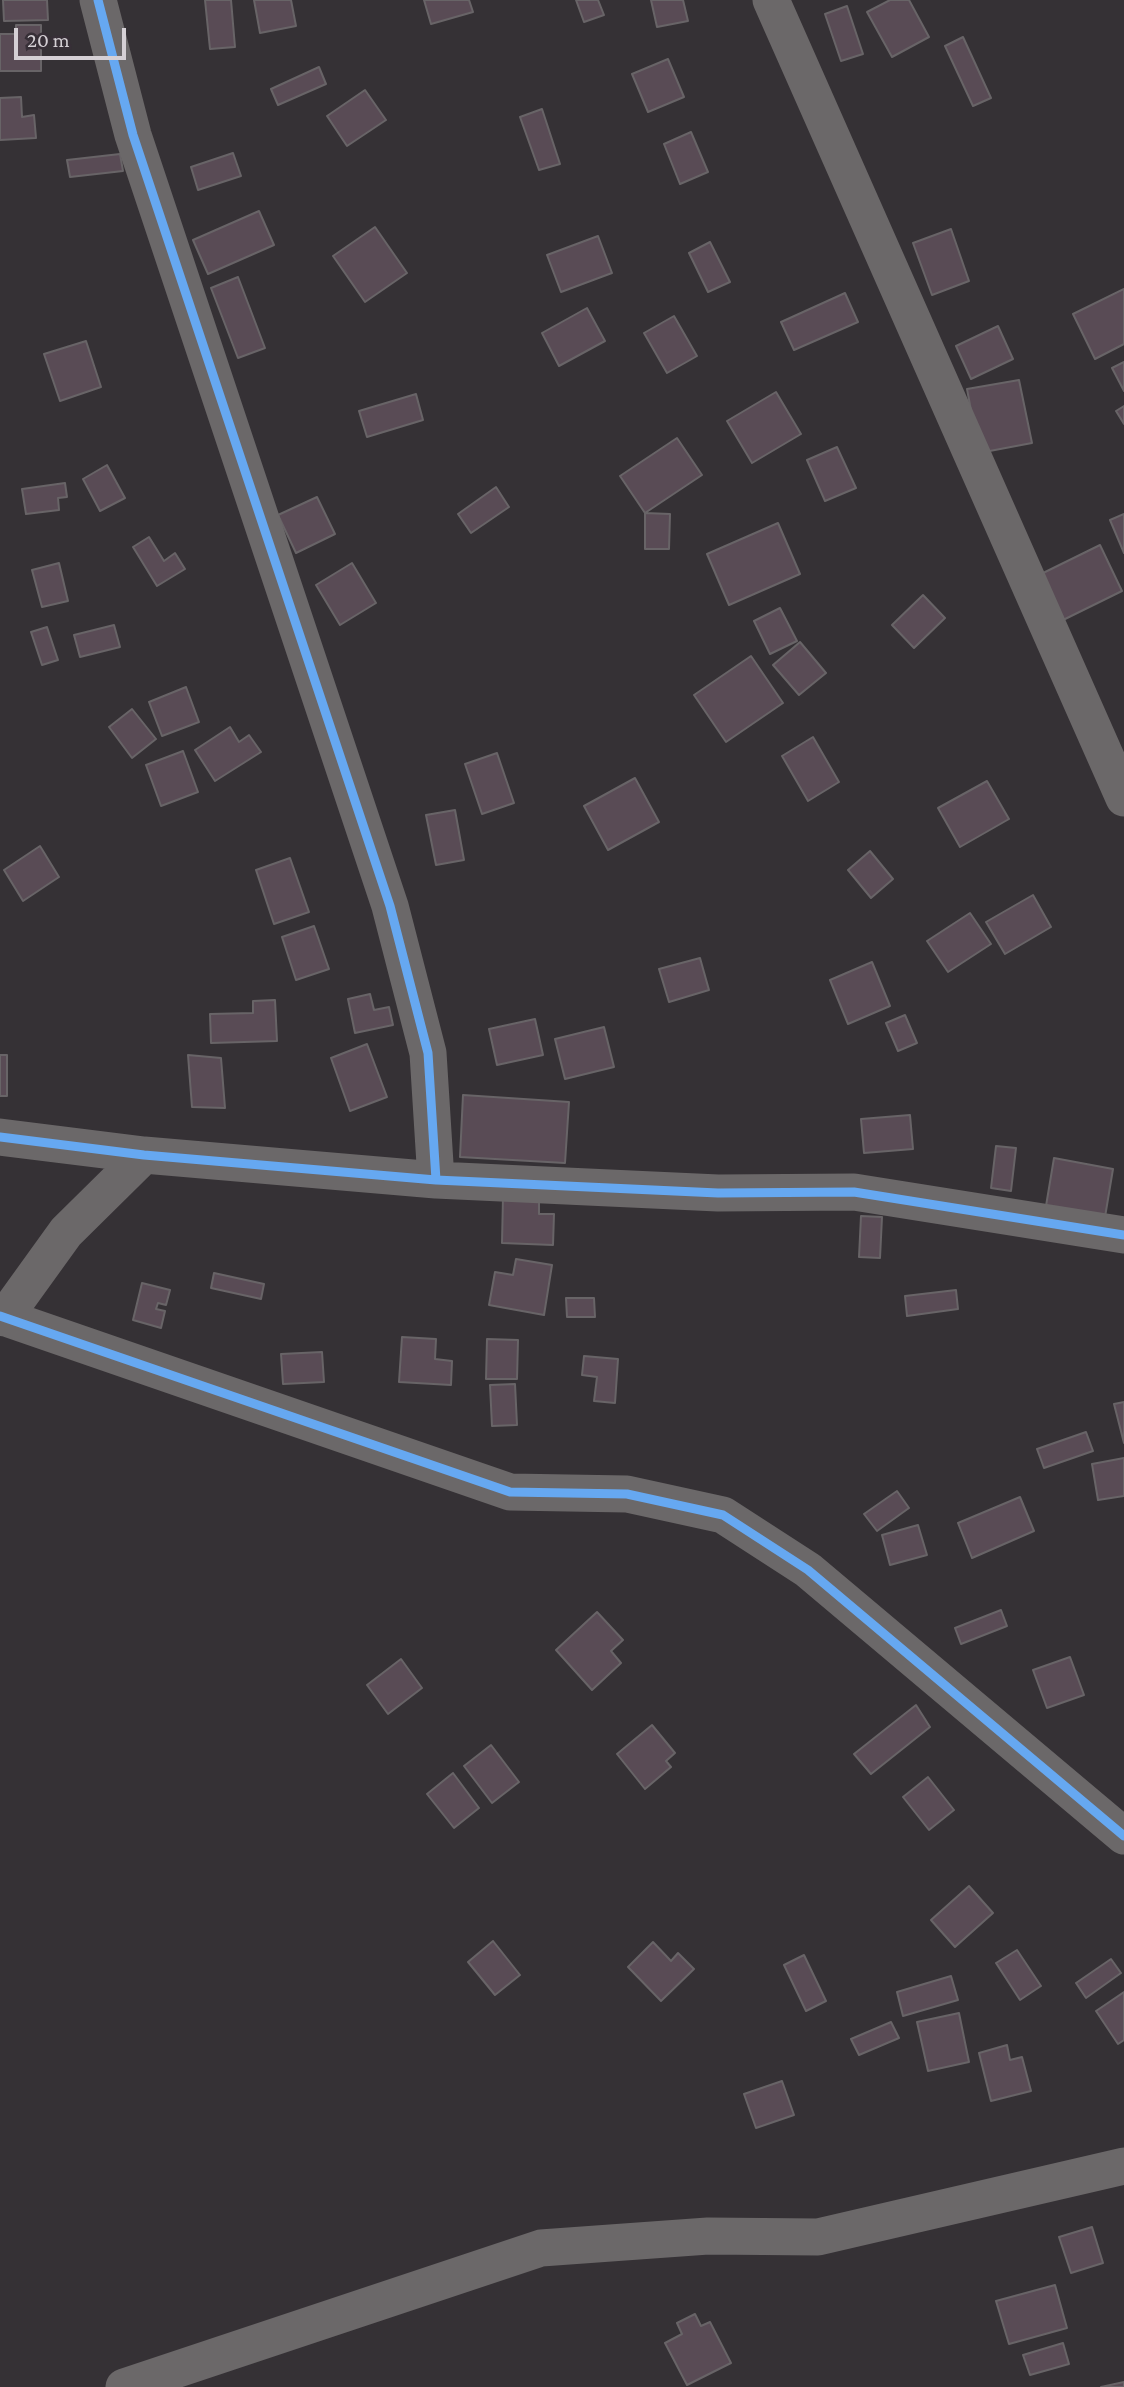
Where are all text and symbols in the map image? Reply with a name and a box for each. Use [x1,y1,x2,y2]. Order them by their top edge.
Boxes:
scale bar [18,14,130,58]
text: 20 m [27,28,70,52]

